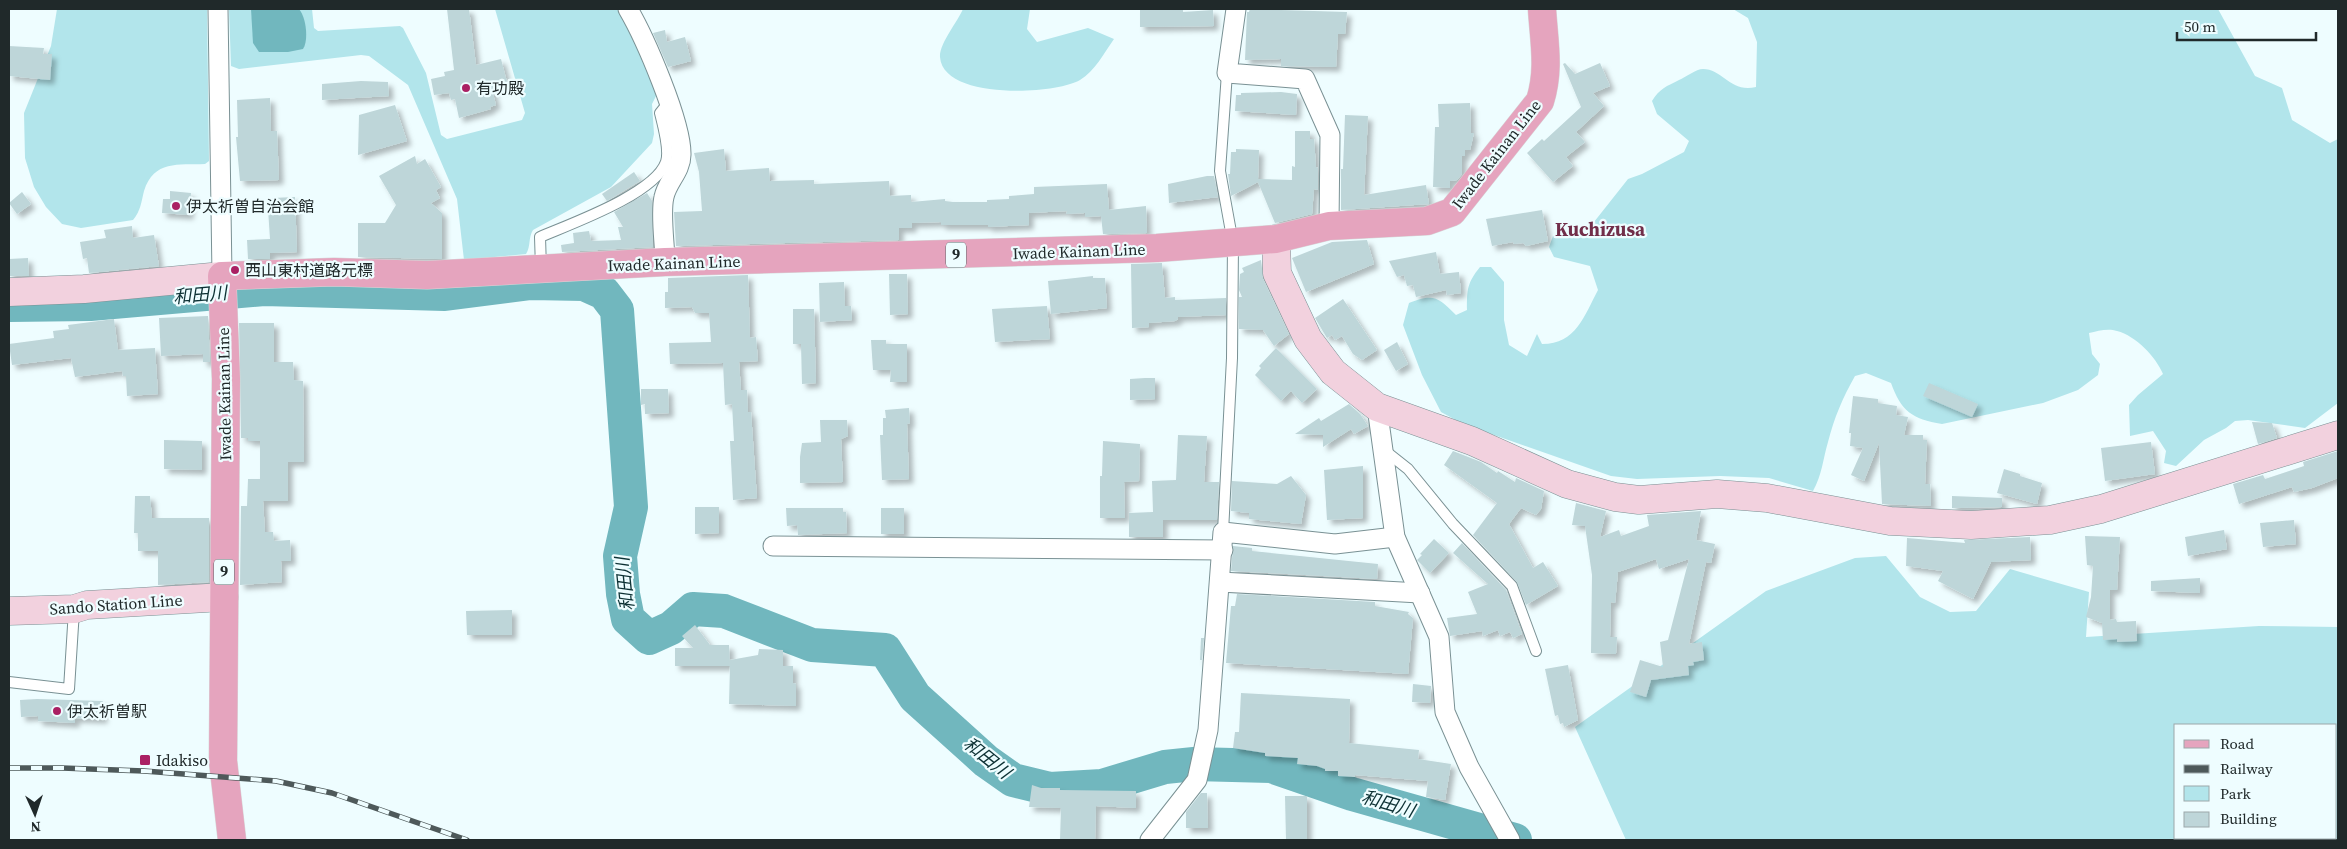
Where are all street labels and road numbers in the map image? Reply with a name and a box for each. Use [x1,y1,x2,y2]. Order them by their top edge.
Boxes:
street label: Iwade Kainan Line [1446,95,1546,213]
street label: Iwade Kainan Line [1012,238,1146,264]
road number: 9 [946,242,966,268]
street label: Iwade Kainan Line [607,250,741,276]
street label: Iwade Kainan Line [212,327,236,461]
road number: 9 [214,560,234,584]
street label: Sando Station Line [49,588,183,620]

